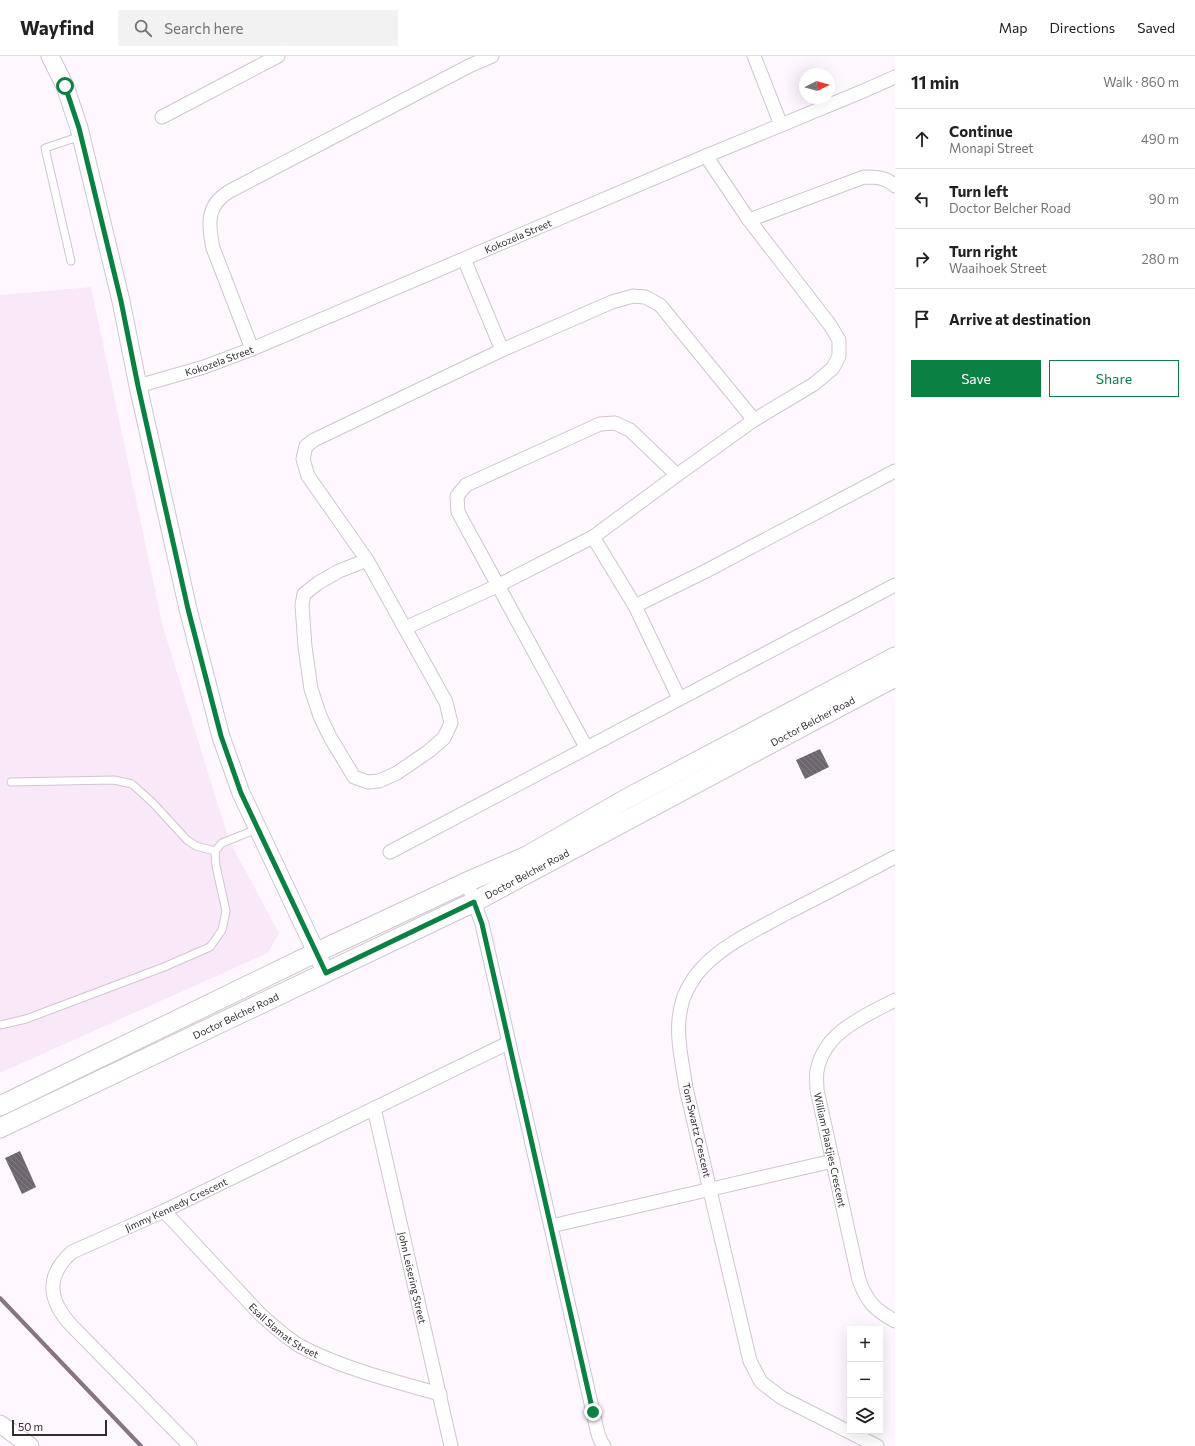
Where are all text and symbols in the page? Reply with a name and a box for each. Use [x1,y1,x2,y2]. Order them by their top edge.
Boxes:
search box [118,10,398,46]
text: Wayfind [20,16,94,39]
icon: search [132,17,154,39]
text: Search here [164,19,244,37]
text: Map [999,19,1028,36]
text: Directions [1050,19,1115,36]
text: Saved [1137,19,1175,36]
north arrow [799,68,835,104]
text: 11 min [911,72,959,93]
text: Walk · 860 m [1103,74,1179,90]
route start [56,77,74,95]
text: Continue [949,122,1013,140]
icon: ahead [911,128,933,150]
text: 490 m [1141,131,1179,147]
text: Monapi Street [949,140,1034,156]
text: Turn left [949,182,1008,200]
icon: left [911,188,933,210]
text: 90 m [1149,191,1179,207]
text: Doctor Belcher Road [949,200,1071,216]
street label: Kokozela Street [483,216,553,255]
text: Turn right [949,242,1018,260]
icon: right [911,248,933,270]
text: 280 m [1142,251,1179,267]
text: Waaihoek Street [949,260,1047,276]
icon: arrive [911,308,933,330]
text: Arrive at destination [949,310,1091,328]
street label: Kokozela Street [184,343,255,378]
button: Save [911,360,1041,397]
button: Share [1049,360,1179,397]
street label: Doctor Belcher Road [768,694,857,748]
street label: Doctor Belcher Road [483,846,571,901]
street label: Doctor Belcher Road [191,990,281,1041]
street label: Tom Swartz Crescent [680,1082,714,1178]
street label: William Plaatjies Crescent [812,1091,849,1208]
street label: Jimmy Kennedy Crescent [123,1175,229,1234]
street label: John Leisering Street [396,1231,429,1325]
street label: Esall Slamat Street [247,1300,321,1360]
map controls [847,1326,883,1434]
button: + [847,1326,883,1362]
button: − [847,1362,883,1398]
button: layers [847,1398,883,1434]
route end [584,1403,602,1421]
scale bar [12,1418,107,1437]
text: 50 m [18,1420,43,1433]

